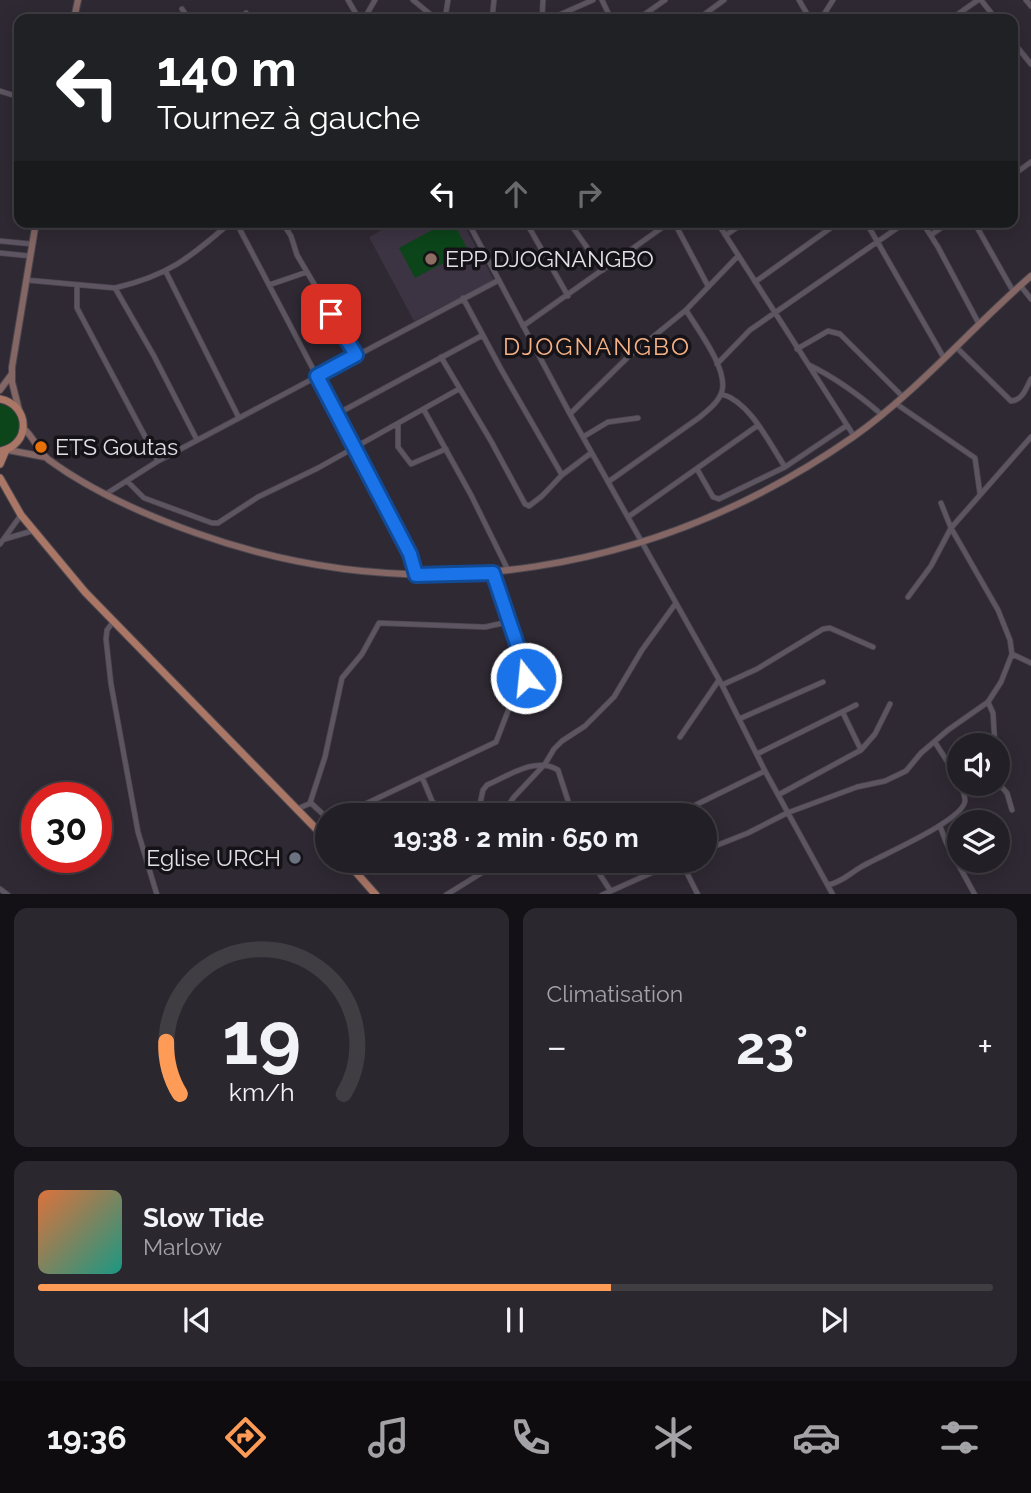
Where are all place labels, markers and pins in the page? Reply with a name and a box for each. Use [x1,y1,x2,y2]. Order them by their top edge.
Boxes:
place label: EPP DJOGNANGBO [445,245,654,272]
marker: EPP DJOGNANGBO [423,251,439,267]
pin [301,284,361,344]
place label: ETS Goutas [55,433,178,460]
marker: ETS Goutas [33,439,49,455]
place label: Eglise URCH [146,844,281,871]
marker: Eglise URCH [287,850,303,866]

